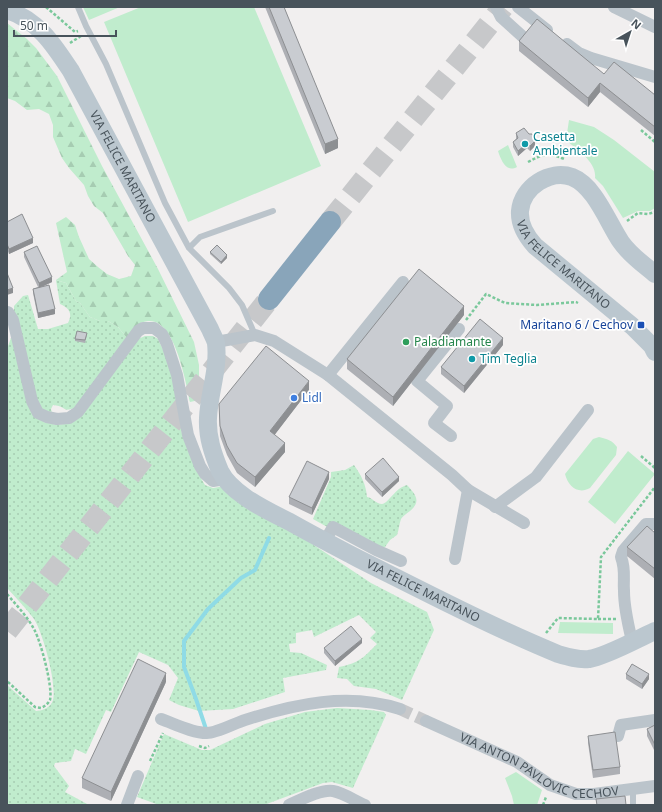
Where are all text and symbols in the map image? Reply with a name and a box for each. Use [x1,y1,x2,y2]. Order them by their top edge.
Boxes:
scale bar [14,12,116,38]
north arrow [610,12,650,52]
text: N [628,15,645,32]
text: 50 m [20,17,48,34]
street label: VIA FELICE MARITANO [86,107,160,225]
place label: Casetta Ambientale [533,128,598,159]
marker: Casetta Ambientale [520,139,530,149]
street label: VIA FELICE MARITANO [513,218,614,313]
place label: Maritano 6 / Cechov [520,316,634,333]
marker: Maritano 6 / Cechov [636,320,646,330]
place label: Paladiamante [414,333,492,350]
marker: Paladiamante [401,337,411,347]
place label: Tim Teglia [480,350,537,367]
marker: Tim Teglia [467,354,477,364]
place label: Lidl [302,389,322,406]
marker: Lidl [289,393,299,403]
street label: VIA FELICE MARITANO [364,555,483,626]
street label: VIA ANTON PAVLOVIC CECHOV [457,728,620,803]

